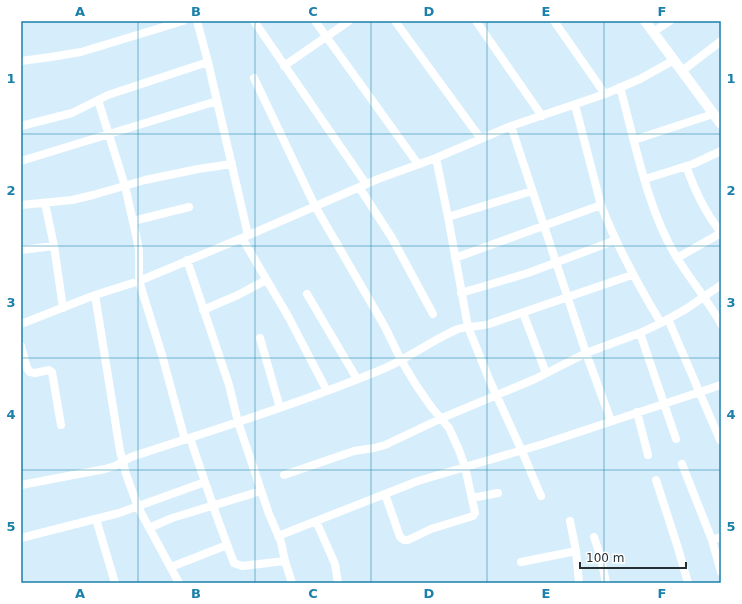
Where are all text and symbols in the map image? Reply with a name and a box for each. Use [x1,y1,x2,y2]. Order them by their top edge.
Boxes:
text: A [75,4,85,19]
text: B [191,4,201,19]
text: C [308,4,318,19]
text: D [424,4,435,19]
text: E [542,4,550,19]
text: F [658,4,666,19]
text: 1 [6,71,16,86]
text: 1 [726,71,736,86]
text: 2 [6,183,16,198]
text: 2 [726,183,736,198]
text: 3 [6,295,16,310]
text: 3 [726,295,736,310]
text: 4 [6,407,16,422]
text: 4 [726,407,736,422]
text: 5 [6,519,16,534]
text: 5 [726,519,736,534]
scale bar [580,544,686,570]
text: 100 m [586,551,624,565]
text: A [75,586,85,601]
text: B [191,586,201,601]
text: C [308,586,318,601]
text: D [424,586,435,601]
text: E [542,586,550,601]
text: F [658,586,666,601]

